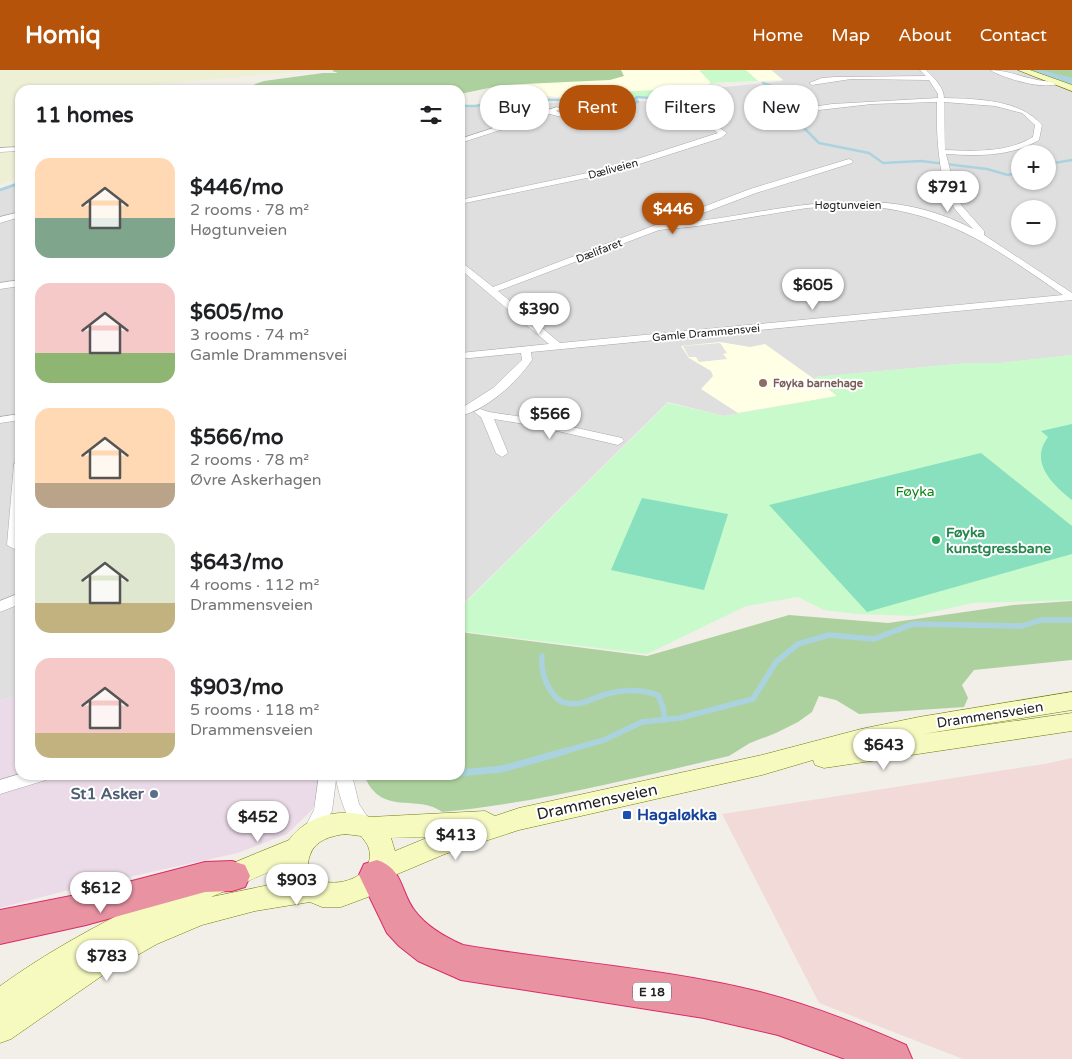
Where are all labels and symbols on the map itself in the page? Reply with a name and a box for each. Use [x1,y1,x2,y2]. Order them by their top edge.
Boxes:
street label: Dæliveien [587,156,639,182]
pin: $791 [918,170,978,213]
pin: $446 [643,192,703,235]
street label: Høgtunveien [815,199,881,212]
street label: Dælifaret [574,236,624,266]
pin: $605 [783,268,843,311]
pin: $390 [509,292,569,335]
street label: Gamle Drammensvei [652,322,760,344]
marker: Føyka barnehage [757,377,769,389]
place label: Føyka barnehage [773,377,864,391]
pin: $566 [520,398,580,440]
park label: Føyka [895,483,935,500]
place label: Føyka kunstgressbane [946,524,1051,557]
marker: Føyka kunstgressbane [930,534,942,546]
street label: Drammensveien [936,698,1044,732]
pin: $643 [854,728,914,771]
street label: Drammensveien [535,779,659,825]
place label: St1 Asker [71,784,145,804]
marker: St1 Asker [148,788,160,800]
pin: $452 [228,800,288,843]
place label: Hagaløkka [637,805,717,825]
marker: Hagaløkka [621,809,633,821]
pin: $413 [426,818,486,861]
pin: $903 [267,864,327,906]
pin: $612 [71,872,131,914]
pin: $783 [77,940,137,982]
road number: E 18 [633,982,671,1002]

